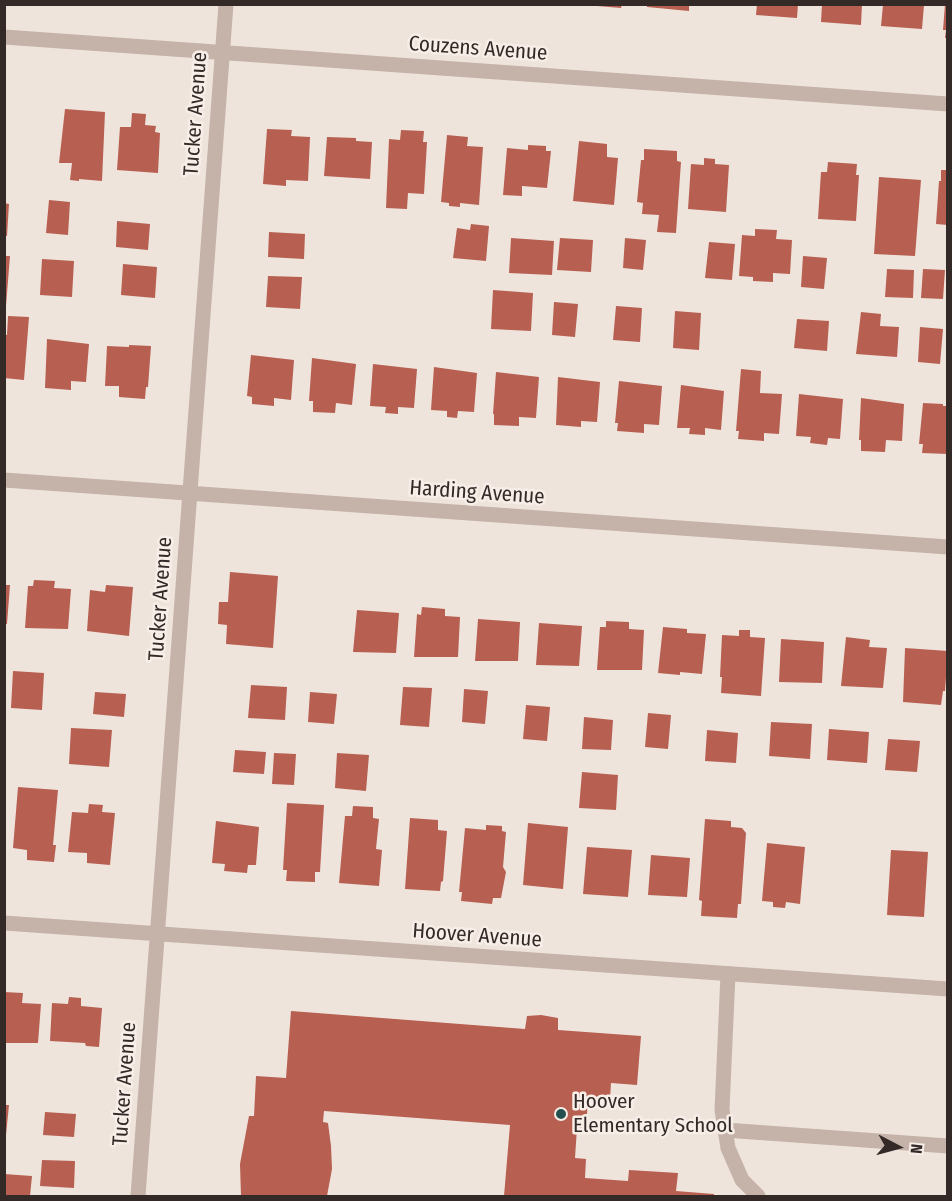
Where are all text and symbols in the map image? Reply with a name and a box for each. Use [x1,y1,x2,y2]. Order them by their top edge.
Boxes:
street label: Couzens Avenue [408,32,548,66]
street label: Tucker Avenue [179,51,213,177]
street label: Harding Avenue [409,476,545,510]
street label: Tucker Avenue [144,536,178,662]
street label: Hoover Avenue [411,919,543,953]
street label: Tucker Avenue [108,1021,142,1147]
place label: Hoover Elementary School [573,1089,733,1139]
marker: Hoover Elementary School [554,1107,568,1121]
north arrow [868,1117,928,1177]
text: N [906,1143,926,1155]

